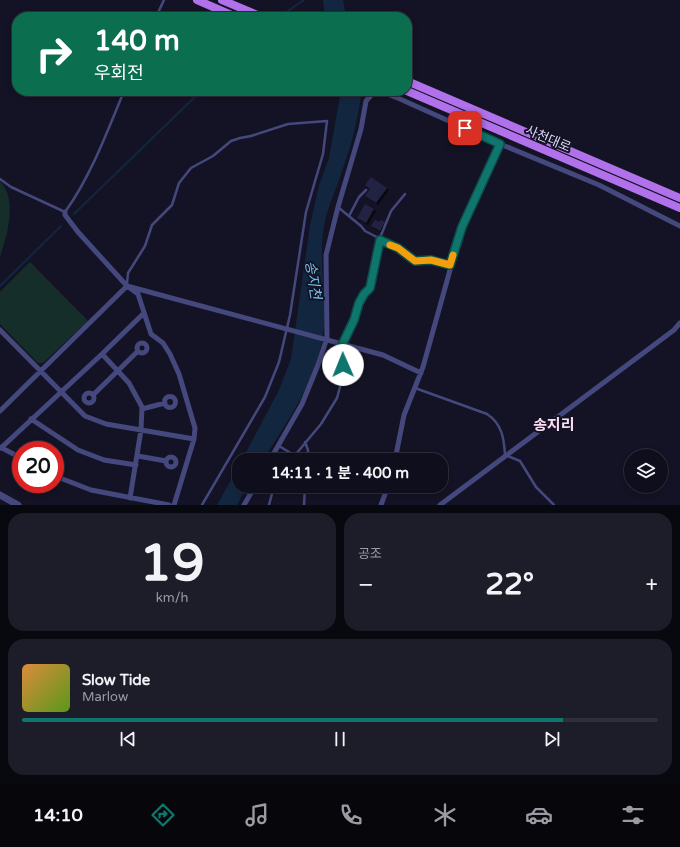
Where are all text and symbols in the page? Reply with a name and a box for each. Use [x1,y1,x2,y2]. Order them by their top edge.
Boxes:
text: 140 m [94,24,180,58]
icon: right [28,28,80,80]
text: 우회전 [94,62,144,84]
pin [448,111,482,145]
icon: arrive [454,117,476,139]
street label: 사천대로 [523,122,573,156]
water label: 송지천 [302,260,325,302]
position arrow [322,344,364,386]
district label: 송지리 [533,416,575,434]
speed limit sign: 20 [12,441,64,493]
map controls [624,449,668,493]
button: layers [624,449,668,493]
text: 14:11 · 1 분 · 400 m [271,464,409,482]
text: 19 [139,532,205,595]
text: 공조 [358,546,382,562]
text: 22° [485,566,534,603]
text: − [358,572,374,598]
text: + [646,572,658,598]
text: km/h [156,590,188,606]
text: Slow Tide [82,671,150,689]
text: Marlow [82,689,128,705]
icon: previous [117,728,139,750]
icon: pause [329,728,351,750]
icon: next [541,728,563,750]
icon: directions [149,801,177,829]
icon: music [243,801,271,829]
icon: phone [337,801,365,829]
icon: climate [431,801,459,829]
icon: car [525,801,553,829]
icon: filters [619,801,647,829]
text: 14:10 [33,804,83,826]

